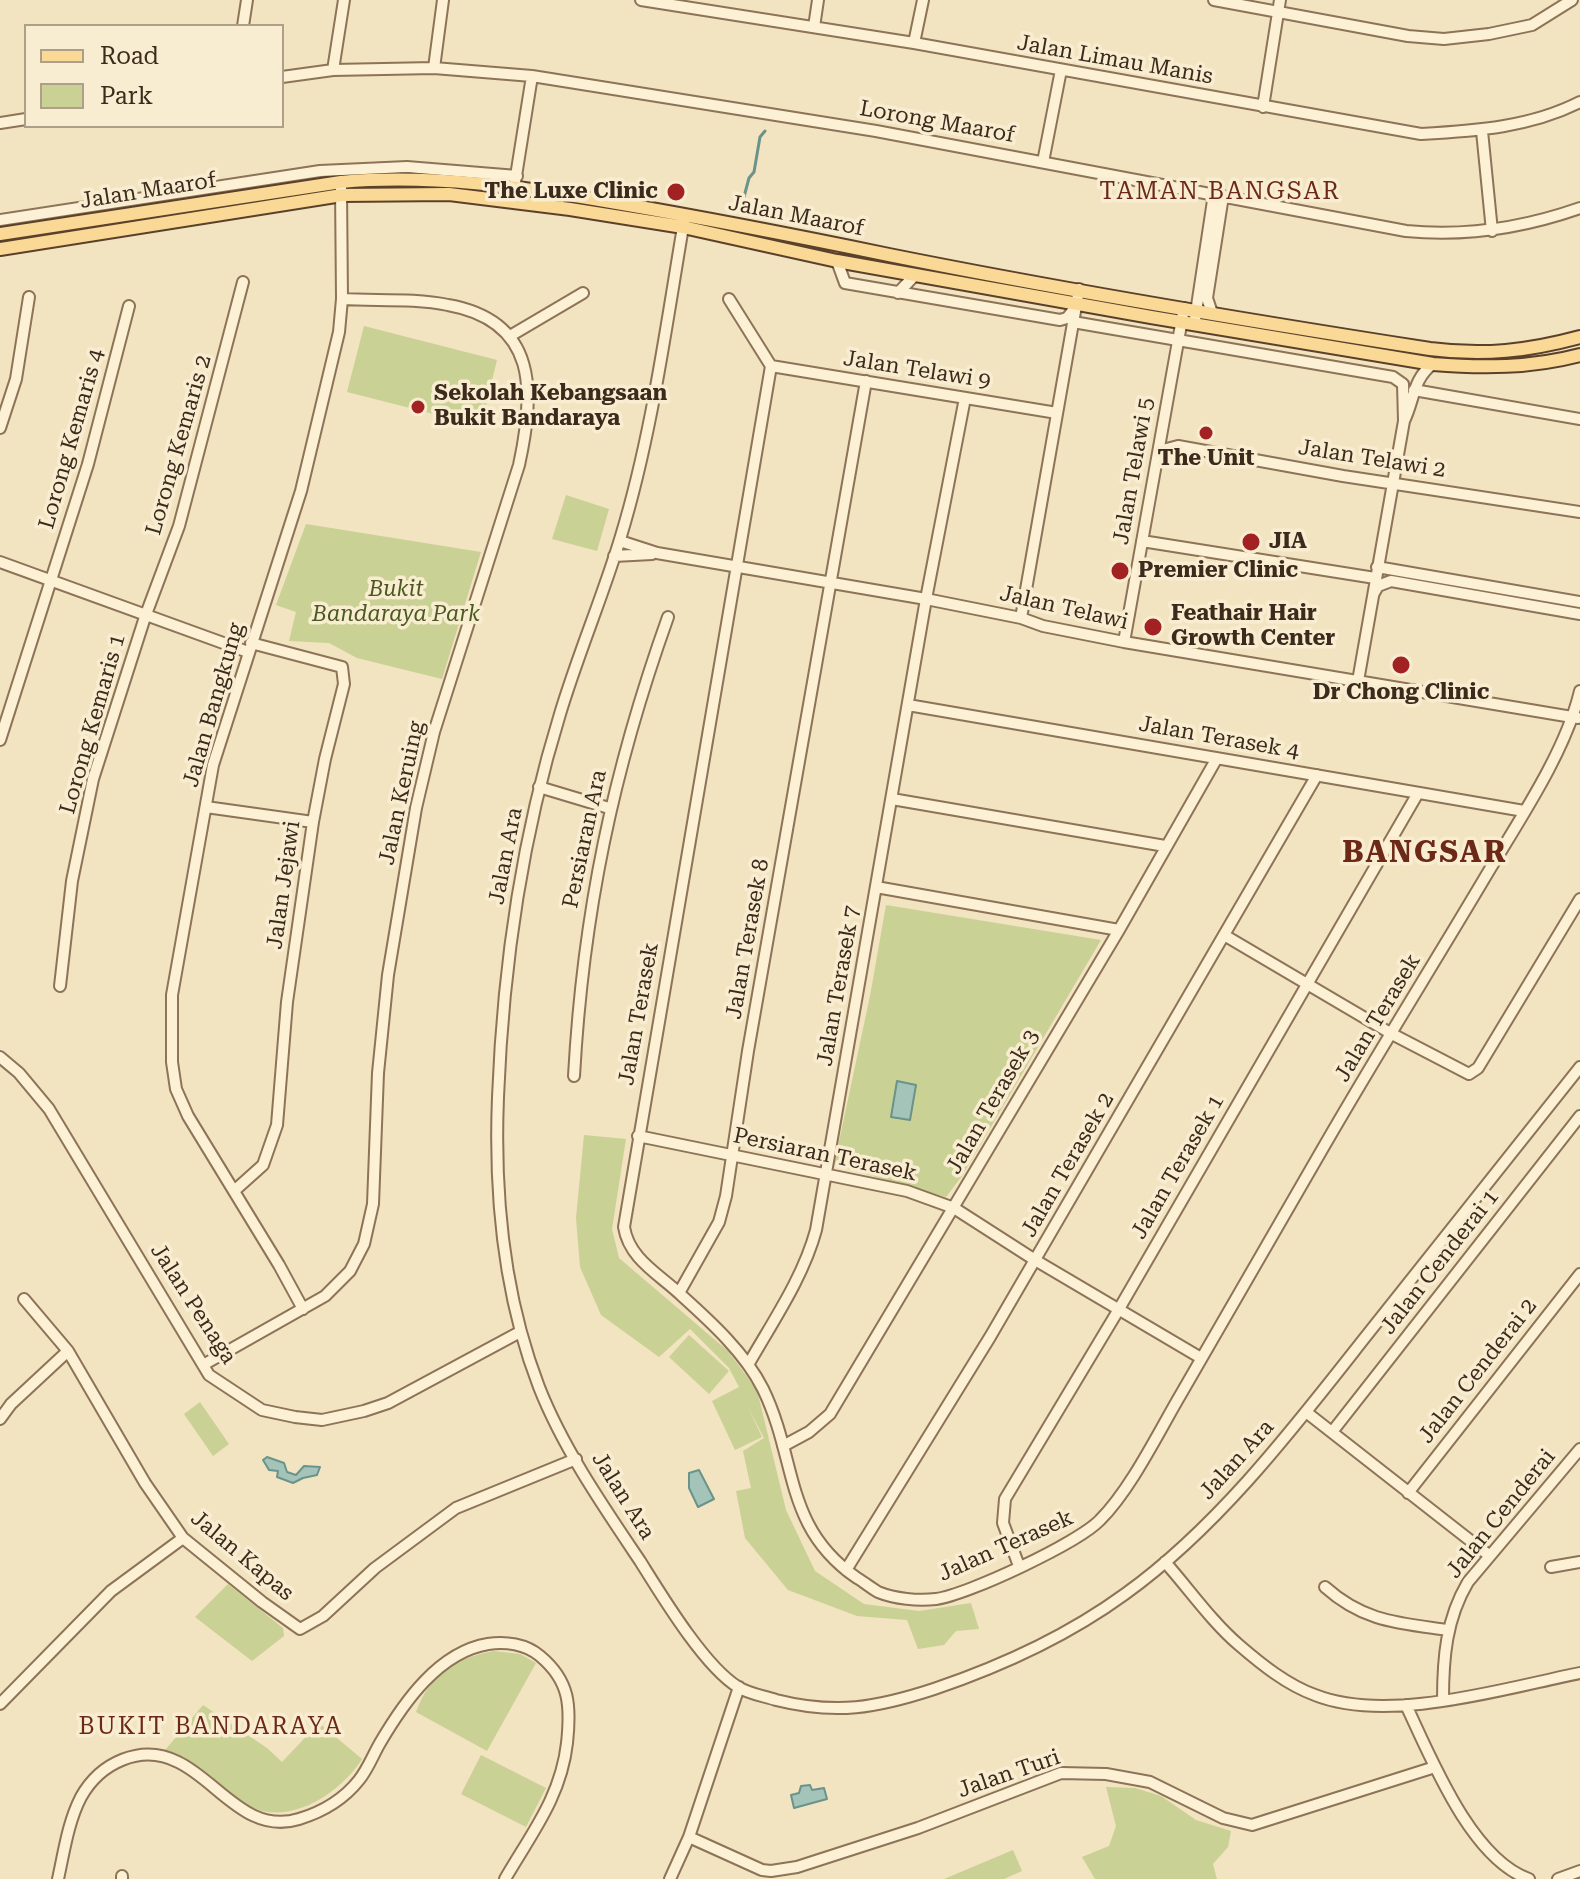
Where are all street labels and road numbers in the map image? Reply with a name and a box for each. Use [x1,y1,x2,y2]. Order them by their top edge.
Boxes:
street label: Jalan Limau Manis [1015,30,1215,90]
street label: Lorong Maarof [858,95,1016,149]
street label: Jalan Maarof [78,167,218,215]
street label: Jalan Maarof [726,190,866,242]
street label: Jalan Telawi 9 [841,345,993,395]
street label: Lorong Kemaris 4 [34,346,110,532]
street label: Lorong Kemaris 2 [141,352,217,538]
street label: Jalan Telawi 5 [1108,395,1160,547]
street label: Jalan Telawi 2 [1296,434,1448,484]
street label: Jalan Telawi [997,580,1131,636]
street label: Jalan Bangkung [178,620,250,790]
street label: Lorong Kemaris 1 [55,631,131,817]
street label: Jalan Terasek 4 [1137,711,1301,765]
street label: Jalan Keruing [374,719,430,867]
street label: Persiaran Ara [557,767,613,911]
street label: Jalan Ara [484,805,528,907]
street label: Jalan Jejawi [262,819,306,951]
street label: Jalan Terasek 8 [721,857,775,1021]
street label: Jalan Terasek 7 [812,904,866,1068]
street label: Jalan Terasek [613,941,665,1087]
street label: Jalan Terasek [1329,949,1427,1087]
street label: Jalan Terasek 3 [941,1025,1045,1179]
street label: Jalan Terasek 2 [1016,1088,1120,1242]
street label: Jalan Terasek 1 [1126,1090,1230,1244]
street label: Persiaran Terasek [731,1123,919,1187]
street label: Jalan Cenderai 1 [1375,1184,1505,1340]
street label: Jalan Penaga [144,1239,242,1369]
street label: Jalan Cenderai 2 [1413,1293,1543,1449]
street label: Jalan Ara [1194,1415,1280,1505]
street label: Jalan Cenderai [1441,1444,1561,1584]
street label: Jalan Ara [586,1447,660,1545]
street label: Jalan Kapas [185,1505,299,1607]
street label: Jalan Terasek [935,1505,1077,1587]
street label: Jalan Turi [954,1744,1064,1804]

